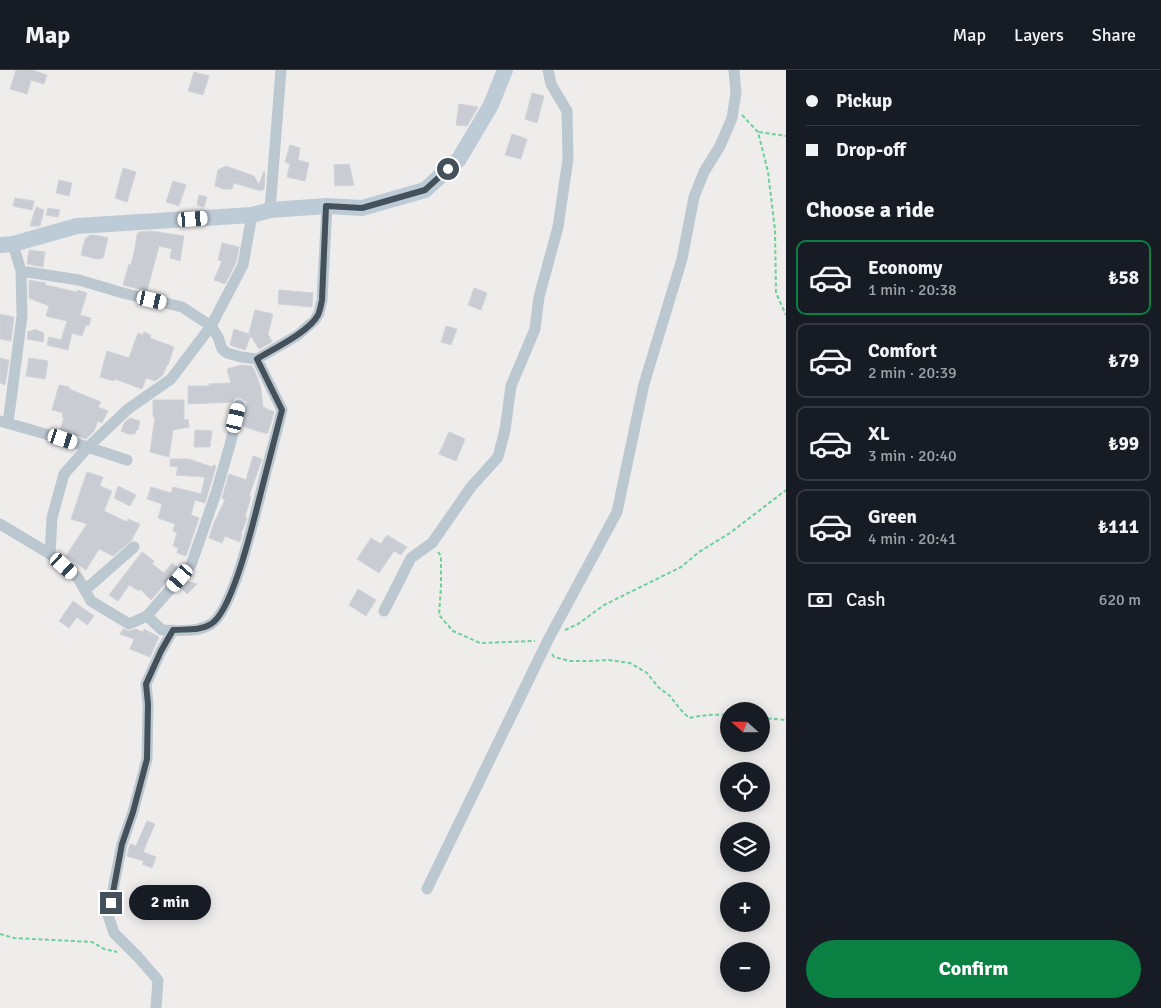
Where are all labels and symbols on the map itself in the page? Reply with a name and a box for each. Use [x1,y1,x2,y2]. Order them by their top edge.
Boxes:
route start [437,158,459,180]
car [177,210,208,228]
car [135,289,168,311]
car [225,402,246,434]
car [46,427,79,451]
car [47,550,80,582]
car [164,562,195,594]
north arrow [720,702,770,752]
callout: 2 min [128,886,211,920]
route end [100,892,122,914]

